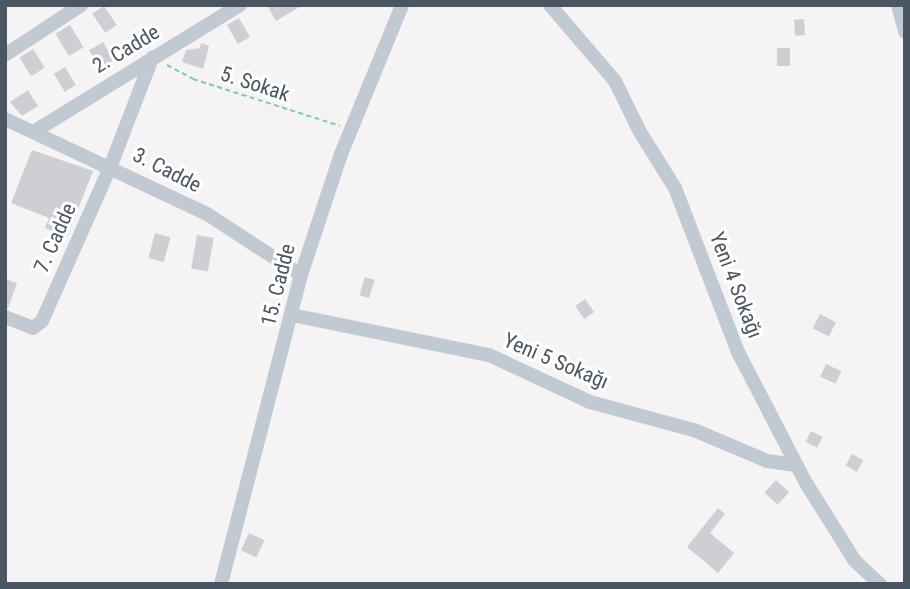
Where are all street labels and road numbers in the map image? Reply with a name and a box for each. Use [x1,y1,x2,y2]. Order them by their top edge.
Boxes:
street label: 2. Cadde [88,19,164,79]
street label: 5. Sokak [217,61,293,107]
street label: 3. Cadde [129,142,205,198]
street label: 7. Cadde [29,199,81,277]
street label: Yeni 4 Sokağı [704,228,768,342]
street label: 15. Cadde [256,241,300,329]
street label: Yeni 5 Sokağı [500,328,612,394]

